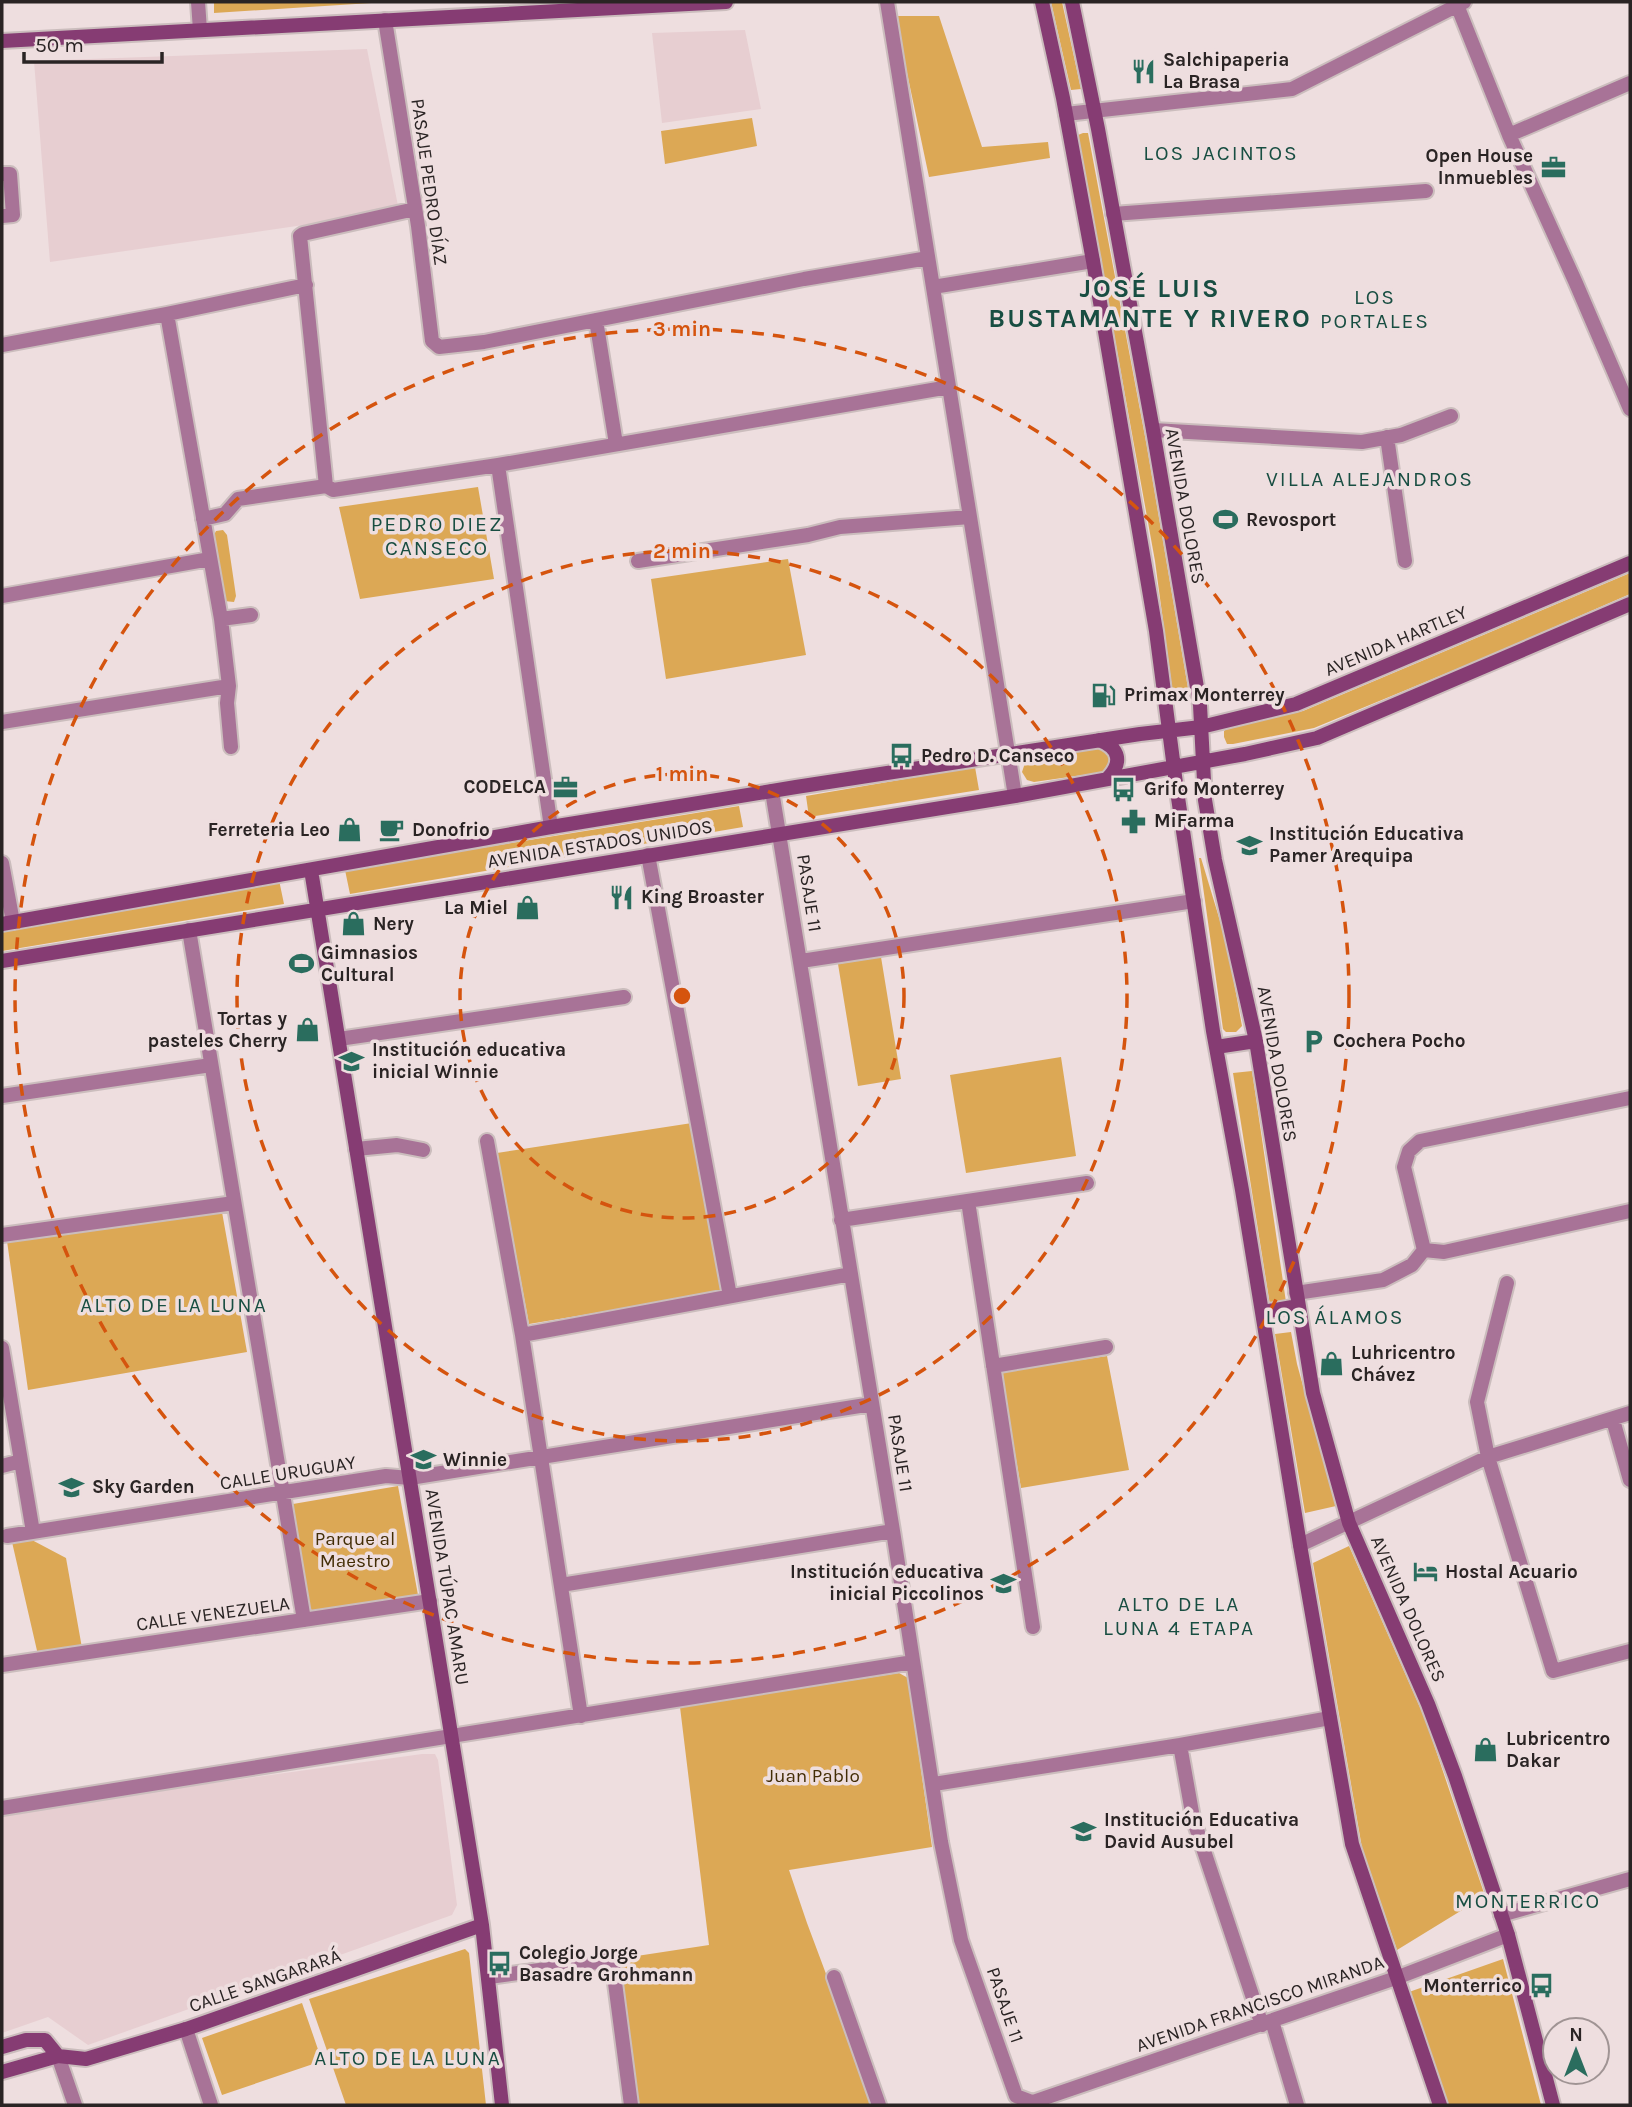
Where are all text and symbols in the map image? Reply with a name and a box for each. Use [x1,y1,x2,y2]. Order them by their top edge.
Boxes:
scale bar [24,21,163,65]
text: 50 m [35,33,84,57]
place label: Salchipaperia La Brasa [1163,49,1289,93]
restaurant icon: Salchipaperia La Brasa [1129,57,1157,85]
street label: PASAJE PEDRO DÍAZ [406,97,453,267]
district label: LOS JACINTOS [1143,141,1299,165]
place label: Open House Inmuebles [1426,145,1533,189]
office icon: Open House Inmuebles [1539,153,1567,181]
district label: JOSÉ LUIS BUSTAMANTE Y RIVERO [988,272,1312,334]
district label: LOS PORTALES [1320,285,1430,333]
text: 3 min [653,317,711,341]
street label: AVENIDA DOLORES [1160,426,1210,586]
district label: VILLA ALEJANDROS [1266,467,1474,491]
sports icon: Revosport [1212,506,1240,534]
place label: Revosport [1246,509,1336,531]
district label: PEDRO DIEZ CANSECO [371,512,503,560]
text: 2 min [653,539,711,563]
street label: AVENIDA HARTLEY [1321,601,1471,681]
fuel station icon: Primax Monterrey [1090,681,1118,709]
place label: Primax Monterrey [1124,684,1285,706]
bus stop icon: Pedro D. Canseco [887,742,915,770]
place label: Pedro D. Canseco [921,745,1075,767]
text: 1 min [656,762,708,786]
office icon: CODELCA [552,773,580,801]
bus stop icon: Grifo Monterrey [1110,775,1138,803]
place label: CODELCA [464,776,546,798]
place label: Grifo Monterrey [1144,778,1285,800]
pharmacy icon: MiFarma [1120,807,1148,835]
place label: MiFarma [1154,810,1235,832]
street label: AVENIDA ESTADOS UNIDOS [486,815,714,873]
shop icon: Ferreteria Leo [336,816,364,844]
cafe icon: Donofrio [378,816,406,844]
place label: Ferreteria Leo [208,819,330,841]
place label: Donofrio [412,819,490,841]
place label: Institución Educativa Pamer Arequipa [1269,823,1464,867]
school or university icon: Institución Educativa Pamer Arequipa [1235,831,1263,859]
street label: PASAJE 11 [792,853,826,933]
restaurant icon: King Broaster [607,883,635,911]
place label: King Broaster [641,886,765,908]
shop icon: La Miel [514,894,542,922]
place label: La Miel [444,897,508,919]
shop icon: Nery [339,910,367,938]
place label: Nery [373,913,414,935]
place label: Gimnasios Cultural [321,942,418,986]
sports icon: Gimnasios Cultural [287,950,315,978]
centre of rings [670,984,694,1008]
street label: AVENIDA DOLORES [1252,984,1302,1144]
place label: Tortas y pasteles Cherry [148,1008,287,1052]
shop icon: Tortas y pasteles Cherry [293,1016,321,1044]
parking icon: Cochera Pocho [1299,1027,1327,1055]
place label: Cochera Pocho [1333,1030,1466,1052]
place label: Institución educativa inicial Winnie [372,1039,566,1083]
school or university icon: Institución educativa inicial Winnie [338,1047,366,1075]
district label: ALTO DE LA LUNA [80,1293,268,1317]
district label: LOS ÁLAMOS [1265,1305,1405,1329]
place label: Luhricentro Chávez [1351,1342,1456,1386]
shop icon: Luhricentro Chávez [1317,1350,1345,1378]
street label: PASAJE 11 [883,1413,917,1493]
school or university icon: Winnie [409,1446,437,1474]
place label: Winnie [443,1449,507,1471]
street label: CALLE URUGUAY [218,1451,358,1495]
school or university icon: Sky Garden [58,1473,86,1501]
place label: Sky Garden [92,1476,195,1498]
street label: AVENIDA TÚPAC AMARU [421,1487,474,1687]
park label: Parque al Maestro [315,1528,395,1572]
street label: AVENIDA DOLORES [1366,1532,1450,1686]
hotel icon: Hostal Acuario [1411,1558,1439,1586]
place label: Institución educativa inicial Piccolinos [790,1561,984,1605]
place label: Hostal Acuario [1445,1561,1578,1583]
school or university icon: Institución educativa inicial Piccolinos [990,1569,1018,1597]
street label: CALLE VENEZUELA [135,1592,291,1636]
district label: ALTO DE LA LUNA 4 ETAPA [1103,1592,1255,1640]
place label: Lubricentro Dakar [1506,1728,1610,1772]
shop icon: Lubricentro Dakar [1472,1736,1500,1764]
park label: Juan Pablo [766,1765,860,1787]
place label: Institución Educativa David Ausubel [1104,1809,1299,1853]
school or university icon: Institución Educativa David Ausubel [1070,1817,1098,1845]
district label: MONTERRICO [1455,1889,1601,1913]
place label: Colegio Jorge Basadre Grohmann [519,1942,693,1986]
street label: CALLE SANGARARÁ [186,1944,344,2017]
bus stop icon: Colegio Jorge Basadre Grohmann [485,1950,513,1978]
street label: AVENIDA FRANCISCO MIRANDA [1133,1951,1387,2057]
street label: PASAJE 11 [982,1964,1028,2046]
bus stop icon: Monterrico [1528,1972,1556,2000]
place label: Monterrico [1423,1975,1522,1997]
north arrow [1541,2016,1611,2086]
text: N [1569,2024,1583,2046]
district label: ALTO DE LA LUNA [314,2046,502,2070]

